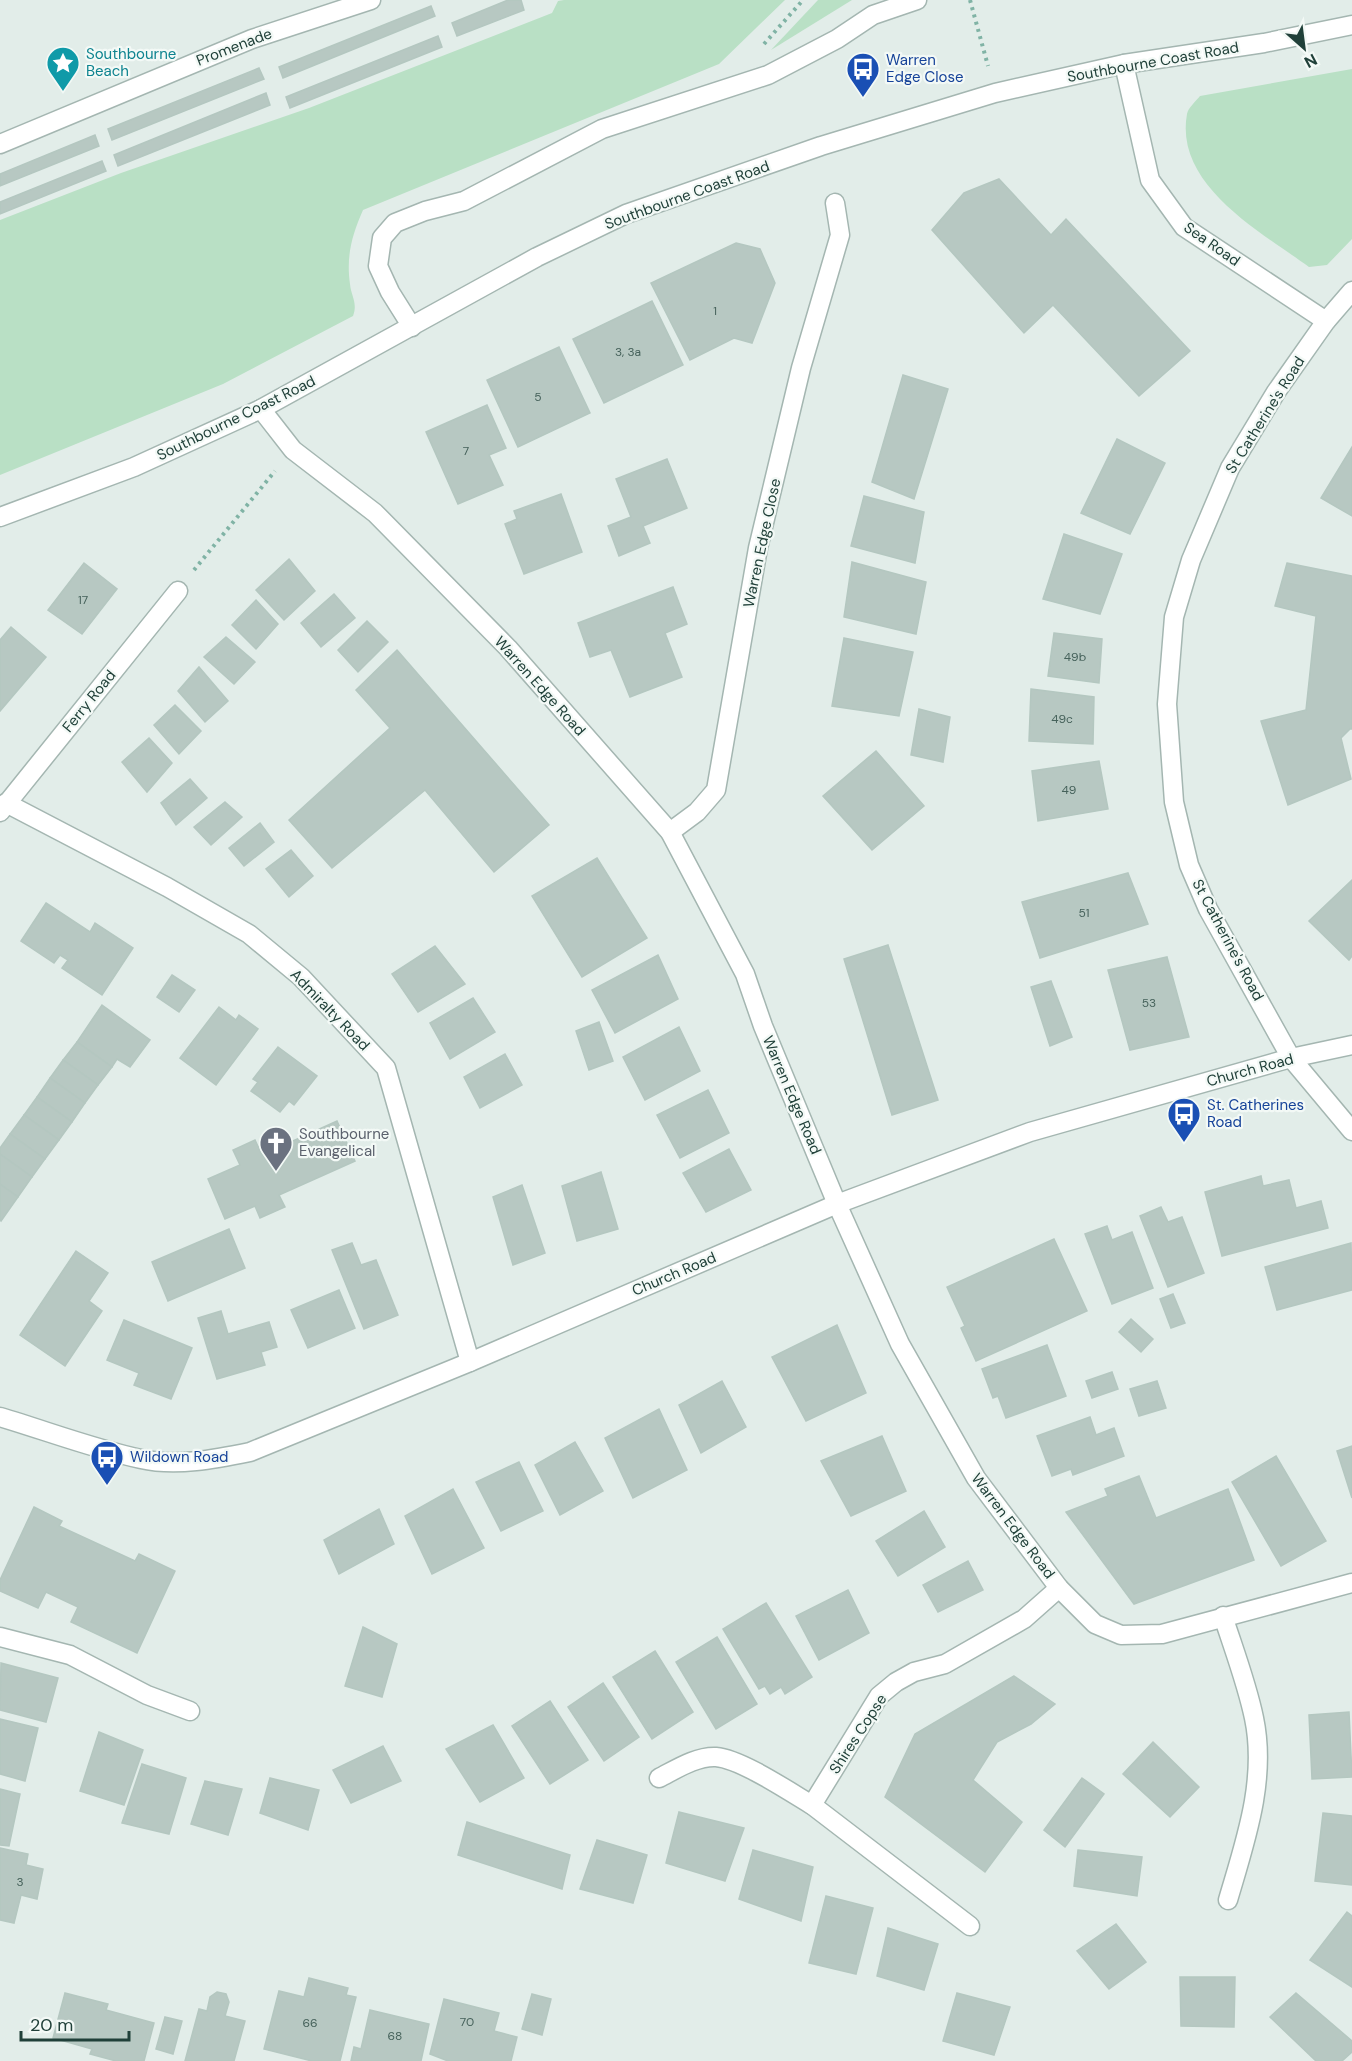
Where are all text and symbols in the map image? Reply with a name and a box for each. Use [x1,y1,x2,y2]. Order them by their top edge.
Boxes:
north arrow [1274,18,1334,78]
street label: Promenade [193,23,275,71]
street label: Southbourne Coast Road [1066,37,1240,87]
place label: Southbourne Beach [86,44,176,81]
place icon: Southbourne Beach [45,45,81,92]
text: N [1301,49,1321,73]
place label: Warren Edge Close [886,50,964,87]
bus stop icon: Warren Edge Close [845,51,881,98]
street label: Southbourne Coast Road [602,156,772,234]
street label: Sea Road [1180,217,1244,271]
house number: 1 [713,303,717,319]
house number: 3, 3a [615,344,641,360]
street label: St Catherine's Road [1221,353,1309,477]
street label: Southbourne Coast Road [153,371,319,465]
house number: 5 [534,389,542,405]
house number: 7 [463,443,469,459]
street label: Warren Edge Close [739,477,785,609]
house number: 17 [78,592,88,608]
street label: Warren Edge Road [490,632,590,740]
house number: 49b [1064,649,1086,665]
street label: Ferry Road [58,666,120,736]
house number: 49c [1051,711,1073,727]
house number: 49 [1062,782,1076,798]
street label: St Catherine's Road [1188,876,1268,1004]
house number: 51 [1078,905,1090,921]
street label: Admiralty Road [286,965,374,1055]
house number: 53 [1142,995,1156,1011]
street label: Warren Edge Road [758,1033,826,1157]
street label: Church Road [1204,1049,1296,1091]
place label: St. Catherines Road [1207,1095,1304,1132]
bus stop icon: St. Catherines Road [1166,1096,1202,1143]
place label: Southbourne Evangelical [299,1124,389,1161]
church icon: Southbourne Evangelical [258,1125,294,1172]
street label: Church Road [629,1247,719,1301]
bus stop icon: Wildown Road [89,1439,125,1486]
place label: Wildown Road [130,1447,228,1467]
street label: Warren Edge Road [967,1469,1059,1583]
street label: Shires Copse [825,1690,891,1778]
house number: 3 [16,1874,24,1890]
scale bar [21,2004,129,2042]
text: 20 m [30,2013,73,2037]
house number: 70 [460,2014,474,2030]
house number: 66 [302,2015,318,2031]
house number: 68 [388,2028,402,2044]

